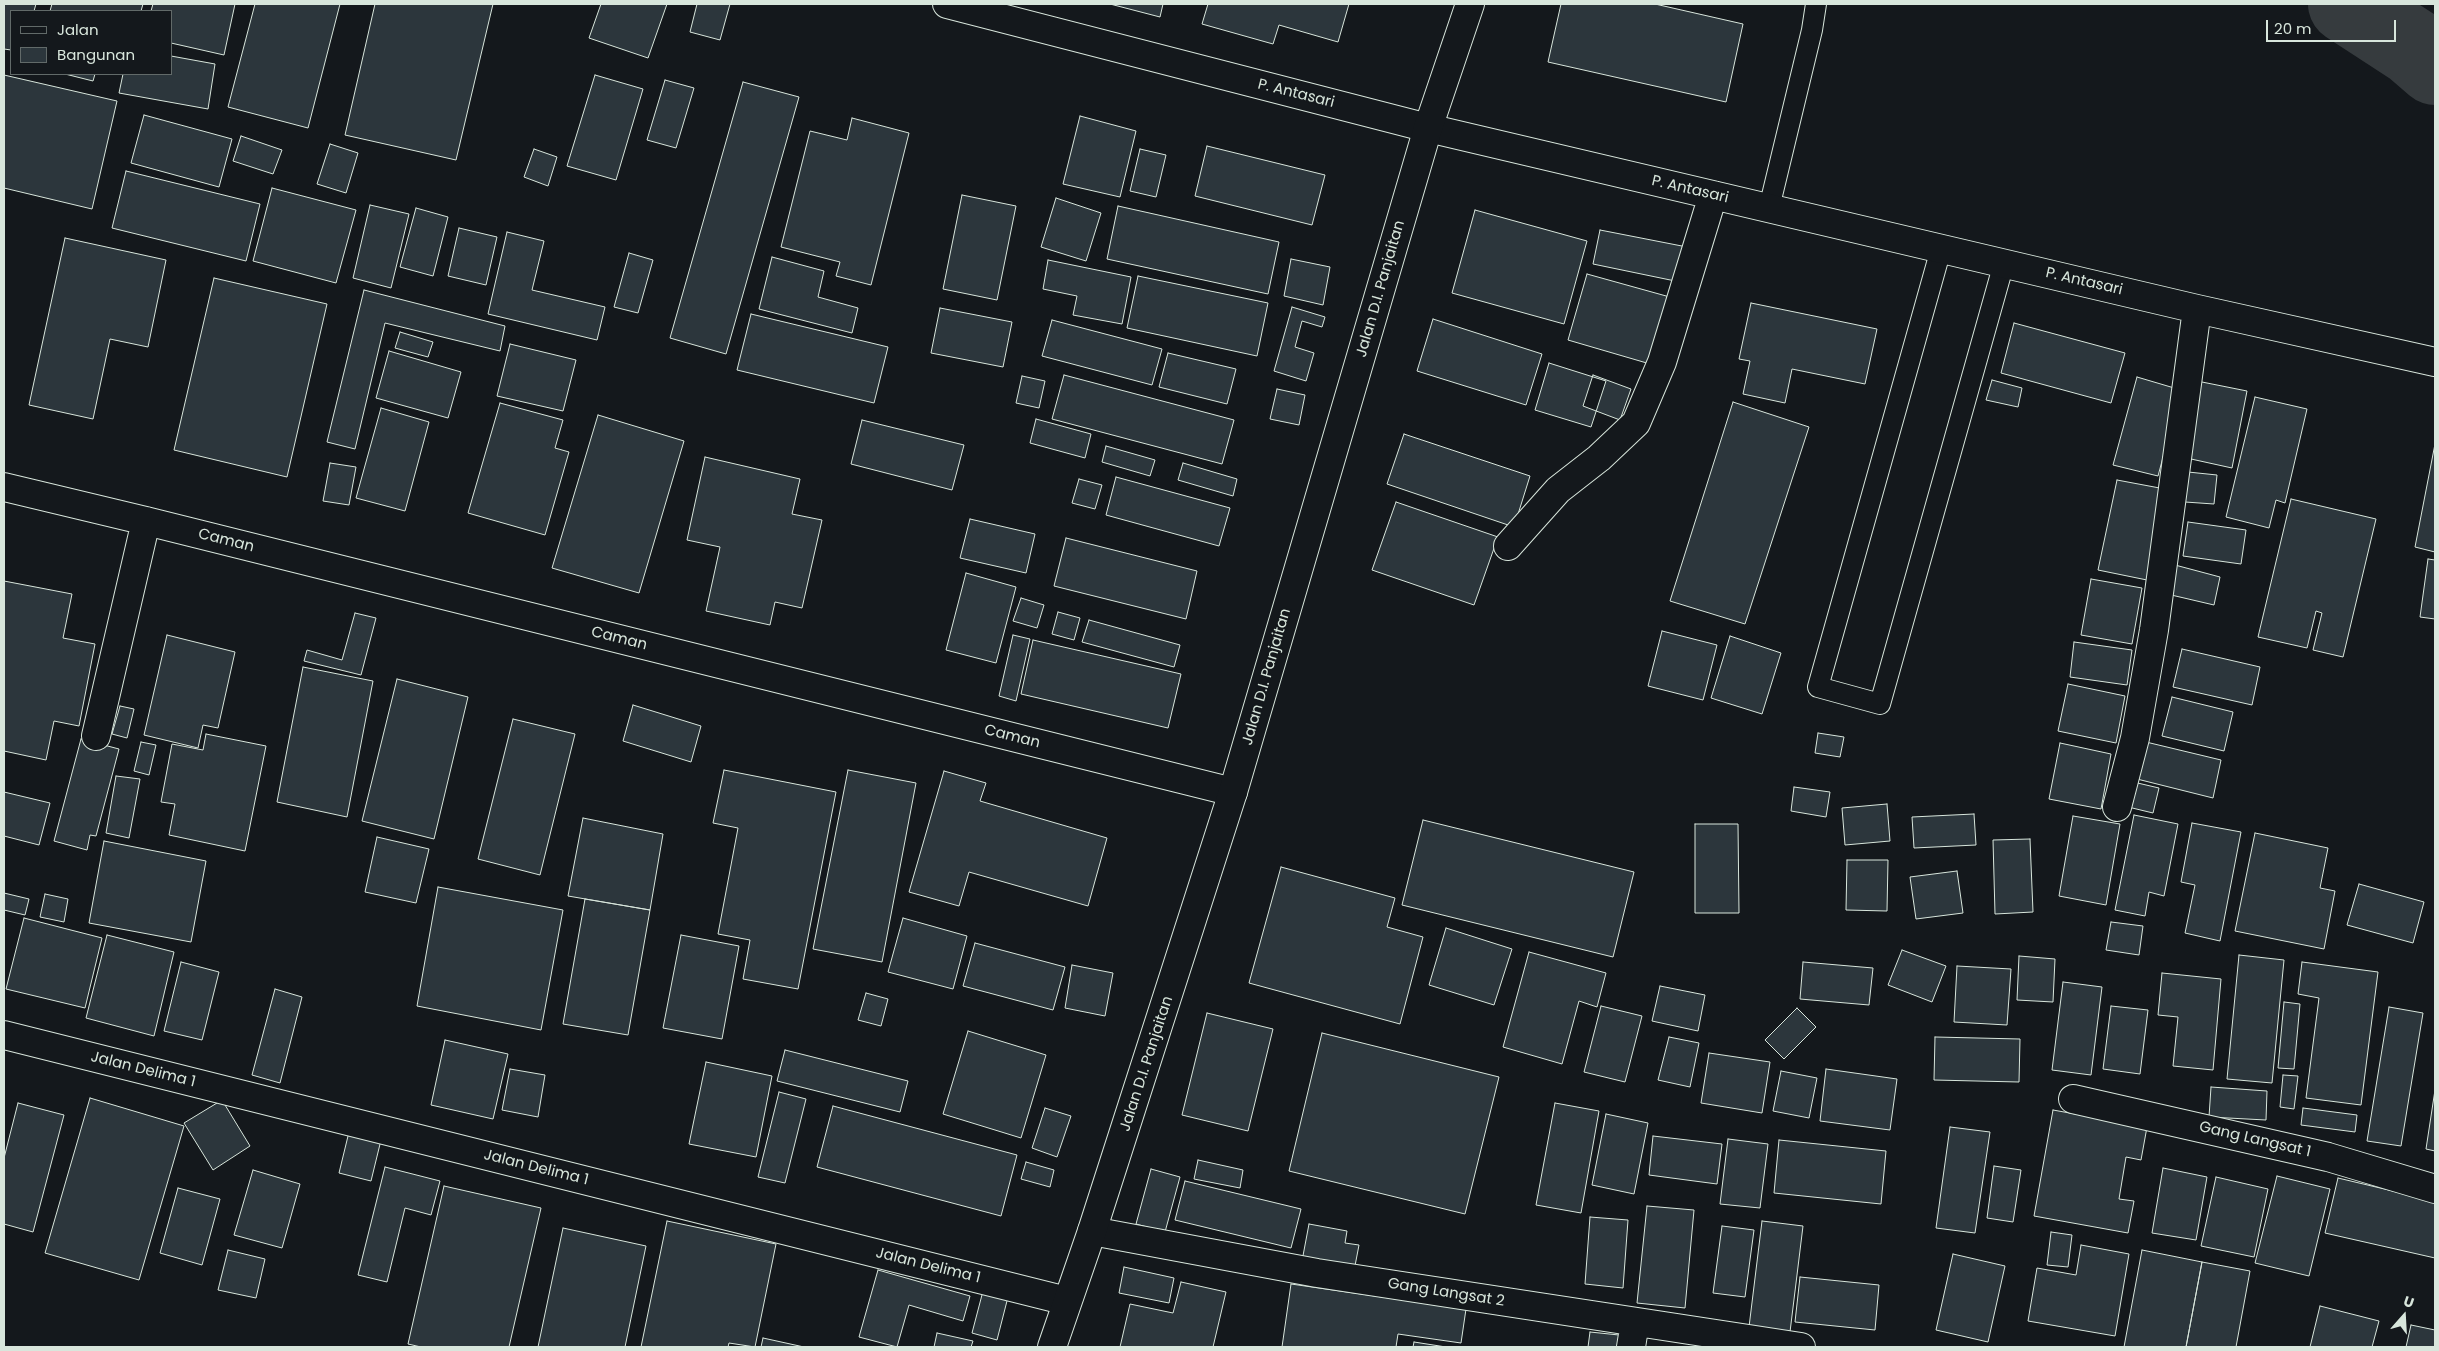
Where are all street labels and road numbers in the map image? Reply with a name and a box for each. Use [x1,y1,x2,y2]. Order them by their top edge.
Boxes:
street label: P. Antasari [1256,76,1336,112]
street label: P. Antasari [1650,172,1730,208]
street label: Jalan D.I. Panjaitan [1353,219,1409,359]
street label: P. Antasari [2044,264,2124,300]
street label: Caman [196,525,256,557]
street label: Jalan D.I. Panjaitan [1239,607,1295,747]
street label: Caman [589,623,649,655]
street label: Caman [982,721,1042,753]
street label: Jalan D.I. Panjaitan [1117,994,1177,1134]
street label: Jalan Delima 1 [89,1048,197,1092]
street label: Gang Langsat 1 [2197,1118,2313,1162]
street label: Jalan Delima 1 [482,1146,590,1190]
street label: Jalan Delima 1 [874,1244,982,1288]
street label: Gang Langsat 2 [1386,1275,1506,1311]

